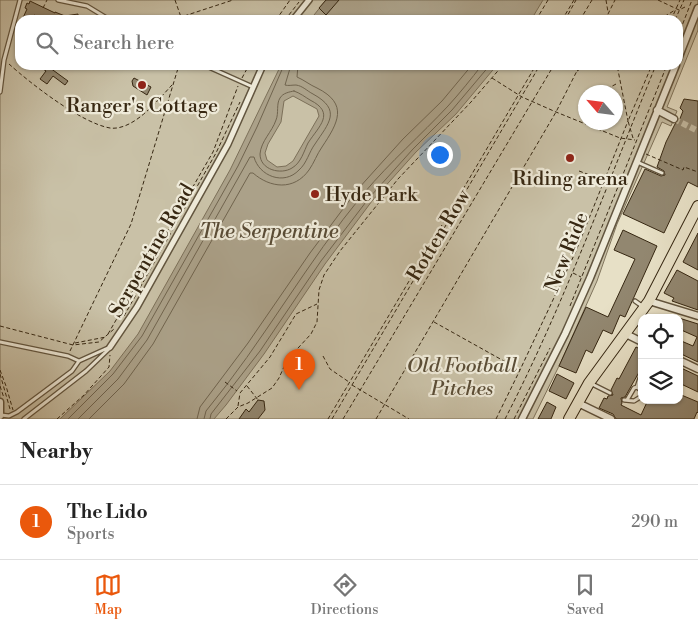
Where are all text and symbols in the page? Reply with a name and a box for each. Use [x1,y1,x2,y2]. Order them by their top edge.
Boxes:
search box [15,15,683,70]
icon: search [33,29,61,57]
text: Search here [73,31,174,55]
marker: Ranger's Cottage [136,79,148,91]
north arrow [578,85,623,130]
place label: Ranger's Cottage [66,94,218,119]
your location [427,142,453,168]
marker: Riding arena [564,152,576,164]
place label: Riding arena [512,167,629,192]
street label: Serpentine Road [104,179,201,322]
place label: Hyde Park [325,183,419,208]
street label: Rotten Row [402,184,477,286]
marker: Hyde Park [309,188,321,200]
street label: New Ride [540,209,595,296]
water label: The Serpentine [199,219,339,245]
map controls [638,314,683,404]
button: locate [638,314,683,359]
pin: 1 [283,349,315,390]
park label: Old Football Pitches [407,354,518,402]
button: layers [638,359,683,404]
text: Nearby [20,439,93,465]
text: The Lido [67,500,148,524]
text: 1 [32,512,40,532]
text: 290 m [631,512,678,532]
text: Sports [67,524,114,544]
tab: Map [94,571,122,619]
tab: Directions [311,571,378,619]
tab: Saved [567,571,604,619]

